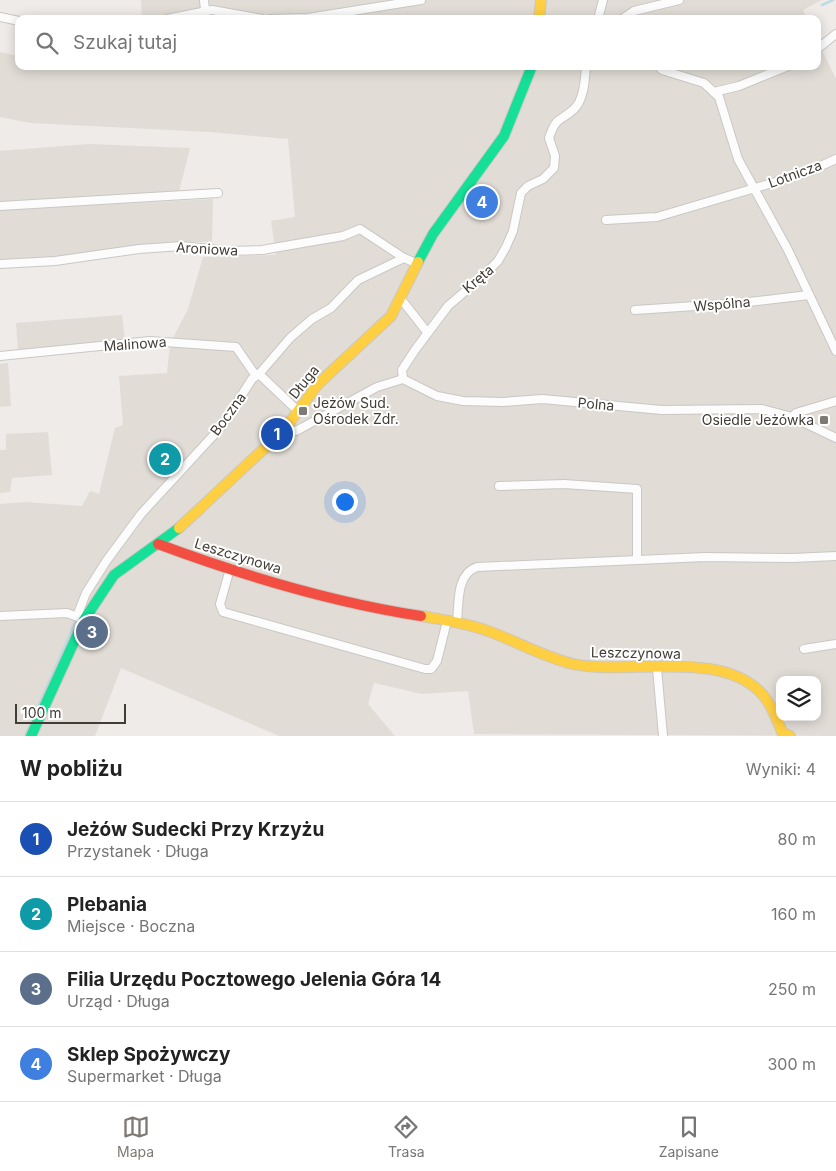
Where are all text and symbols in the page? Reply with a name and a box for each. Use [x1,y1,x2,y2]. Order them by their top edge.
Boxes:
search box [15,15,821,70]
icon: search [33,29,61,57]
text: Szukaj tutaj [73,31,177,54]
street label: Lotnicza [766,156,824,191]
pin: 4 [466,183,498,221]
street label: Aroniowa [176,238,239,259]
street label: Kręta [459,261,497,296]
street label: Wspólna [693,293,751,314]
street label: Malinowa [103,333,167,354]
street label: Długa [285,361,322,402]
street label: Boczna [206,389,249,439]
street label: Polna [577,393,615,414]
place label: Jeżów Sud. Ośrodek Zdr. [313,394,399,427]
marker: Jeżów Sud. Ośrodek Zdr. [297,405,309,417]
place label: Osiedle Jeżówka [702,411,814,428]
marker: Osiedle Jeżówka [818,414,830,426]
pin: 1 [261,415,293,453]
pin: 2 [149,440,181,478]
your location [332,489,358,515]
street label: Leszczynowa [193,534,284,577]
pin: 3 [76,613,108,651]
street label: Leszczynowa [591,643,681,662]
map controls [776,676,821,721]
button: layers [776,676,821,721]
scale bar [15,701,126,724]
text: 100 m [22,704,62,721]
text: W pobliżu [20,756,123,781]
text: Wyniki: 4 [746,759,816,779]
text: Jeżów Sudecki Przy Krzyżu [67,818,324,841]
text: 1 [33,829,39,849]
text: 80 m [777,829,816,849]
text: Przystanek · Długa [67,841,209,861]
text: Plebania [67,893,147,916]
text: 2 [31,904,41,924]
text: 160 m [771,904,816,924]
text: Miejsce · Boczna [67,916,195,936]
text: Filia Urzędu Pocztowego Jelenia Góra 14 [67,968,441,991]
text: 3 [31,979,41,999]
text: 250 m [768,979,816,999]
text: Urząd · Długa [67,991,170,1011]
text: Sklep Spożywczy [67,1043,230,1066]
text: 4 [31,1054,41,1074]
text: 300 m [767,1054,816,1074]
text: Supermarket · Długa [67,1066,222,1086]
tab: Mapa [117,1113,154,1160]
tab: Trasa [388,1113,425,1160]
tab: Zapisane [659,1113,719,1160]

